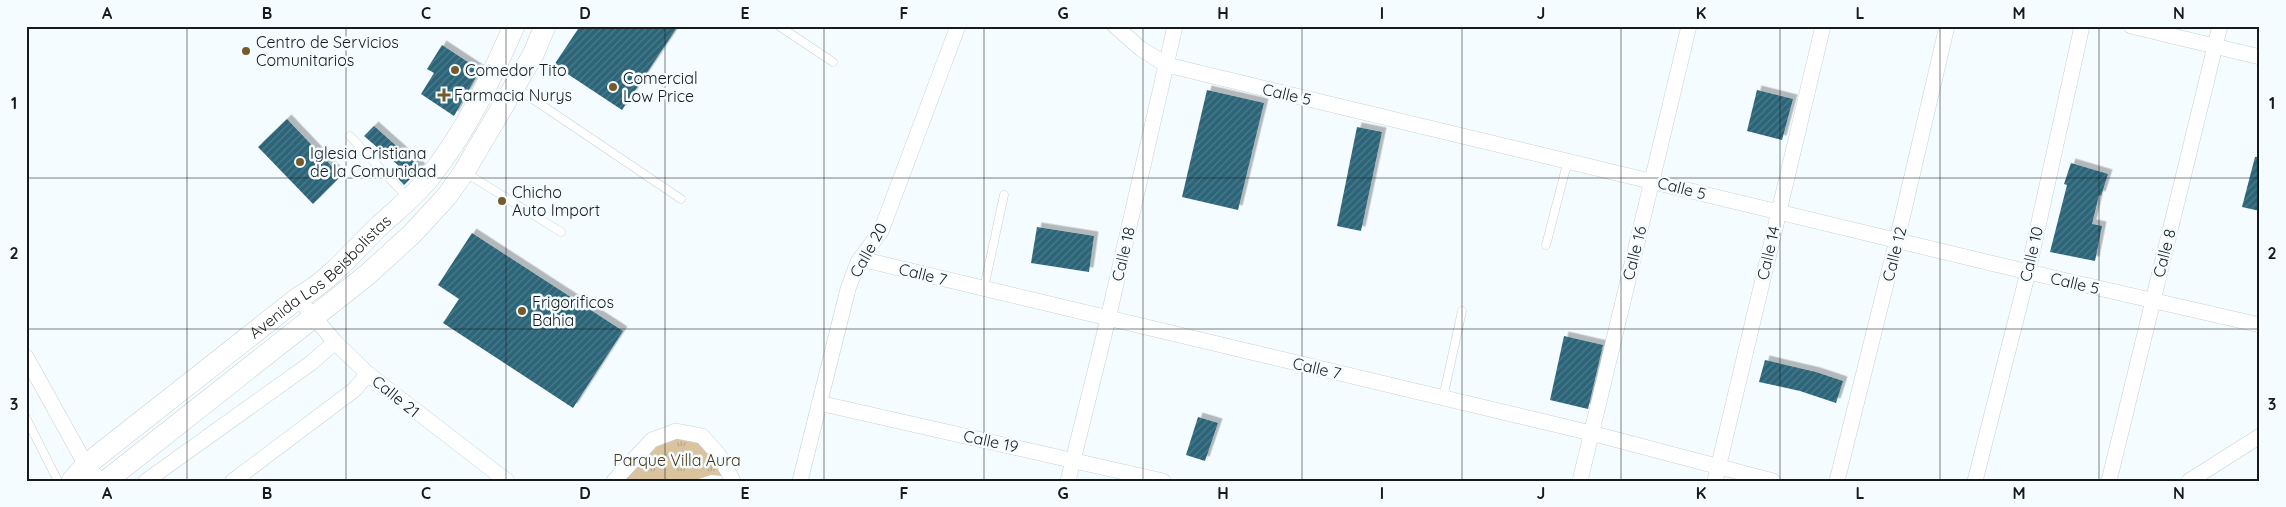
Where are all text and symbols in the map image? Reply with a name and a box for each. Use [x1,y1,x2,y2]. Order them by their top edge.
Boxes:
text: A [102,3,113,23]
text: B [262,3,272,23]
text: C [421,3,431,23]
text: D [579,3,591,23]
text: E [740,3,750,23]
text: F [900,3,909,23]
text: G [1057,3,1069,23]
text: H [1217,3,1229,23]
text: I [1380,3,1384,23]
text: J [1537,3,1545,23]
text: K [1696,3,1706,23]
text: L [1856,3,1865,23]
text: M [2012,3,2026,23]
text: N [2173,3,2185,23]
place label: Centro de Servicios Comunitarios [256,32,399,70]
marker: Centro de Servicios Comunitarios [240,45,252,57]
place label: Comedor Tito [465,60,567,80]
marker: Comedor Tito [449,64,461,76]
place label: Comercial Low Price [623,68,698,106]
street label: Calle 5 [1261,79,1313,109]
marker: Comercial Low Price [607,81,619,93]
place label: Farmacia Nurys [454,85,572,105]
marker: Farmacia Nurys [438,89,450,101]
text: 1 [11,93,17,113]
text: 1 [2269,93,2275,113]
place label: Iglesia Cristiana de la Comunidad [310,143,436,181]
marker: Iglesia Cristiana de la Comunidad [294,156,306,168]
street label: Calle 5 [1656,172,1708,204]
place label: Chicho Auto Import [512,182,600,220]
marker: Chicho Auto Import [496,195,508,207]
street label: Avenida Los Beisbolistas [245,210,395,343]
street label: Calle 20 [845,219,891,281]
street label: Calle 16 [1618,223,1650,282]
street label: Calle 14 [1752,224,1784,282]
street label: Calle 10 [2015,224,2047,284]
street label: Calle 18 [1107,225,1139,283]
street label: Calle 12 [1878,225,1910,283]
street label: Calle 8 [2148,227,2180,279]
text: 2 [9,243,19,263]
text: 2 [2267,243,2277,263]
street label: Calle 7 [897,258,949,290]
street label: Calle 5 [2049,268,2101,298]
place label: Frigorificos Bahia [532,292,614,330]
marker: Frigorificos Bahia [516,305,528,317]
street label: Calle 7 [1291,353,1343,383]
street label: Calle 21 [368,371,424,421]
text: 3 [10,394,18,414]
text: 3 [2268,394,2276,414]
street label: Calle 19 [962,425,1020,457]
park label: Parque Villa Aura [613,450,741,470]
text: A [102,483,113,503]
text: B [262,483,272,503]
text: C [421,483,431,503]
text: D [579,483,591,503]
text: E [740,483,750,503]
text: F [900,483,909,503]
text: G [1057,483,1069,503]
text: H [1217,483,1229,503]
text: I [1380,483,1384,503]
text: J [1537,483,1545,503]
text: K [1696,483,1706,503]
text: L [1856,483,1865,503]
text: M [2012,483,2026,503]
text: N [2173,483,2185,503]

